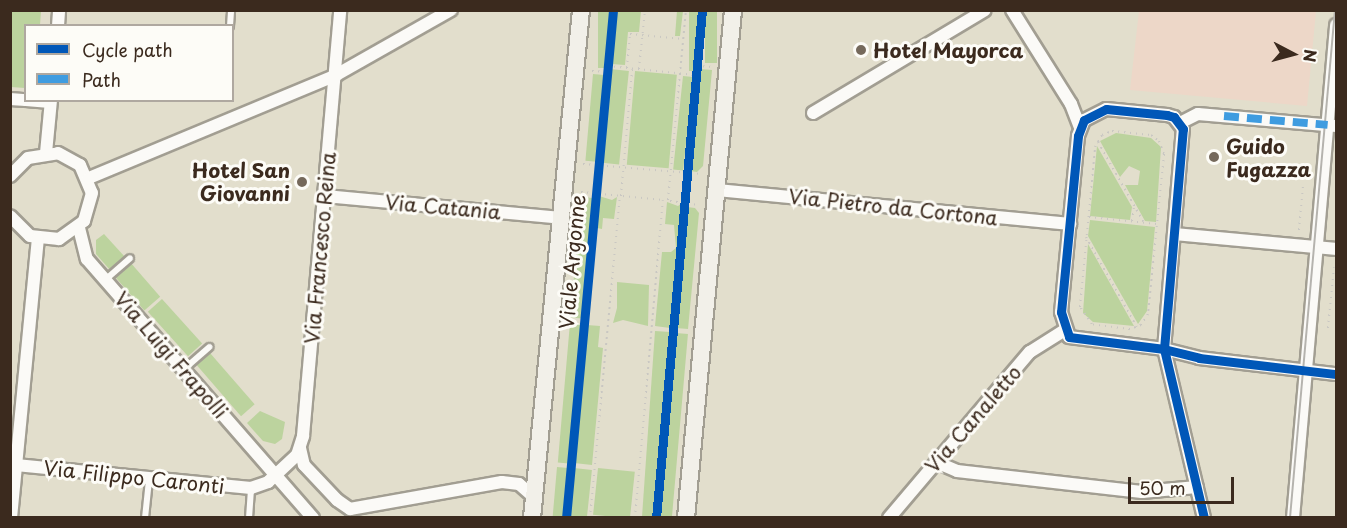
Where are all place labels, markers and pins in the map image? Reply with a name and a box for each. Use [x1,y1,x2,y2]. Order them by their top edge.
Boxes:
place label: Hotel Mayorca [873,38,1024,62]
marker: Hotel Mayorca [854,43,868,57]
place label: Guido Fugazza [1226,134,1311,181]
marker: Guido Fugazza [1207,150,1221,164]
place label: Hotel San Giovanni [191,158,290,205]
marker: Hotel San Giovanni [295,175,309,189]

